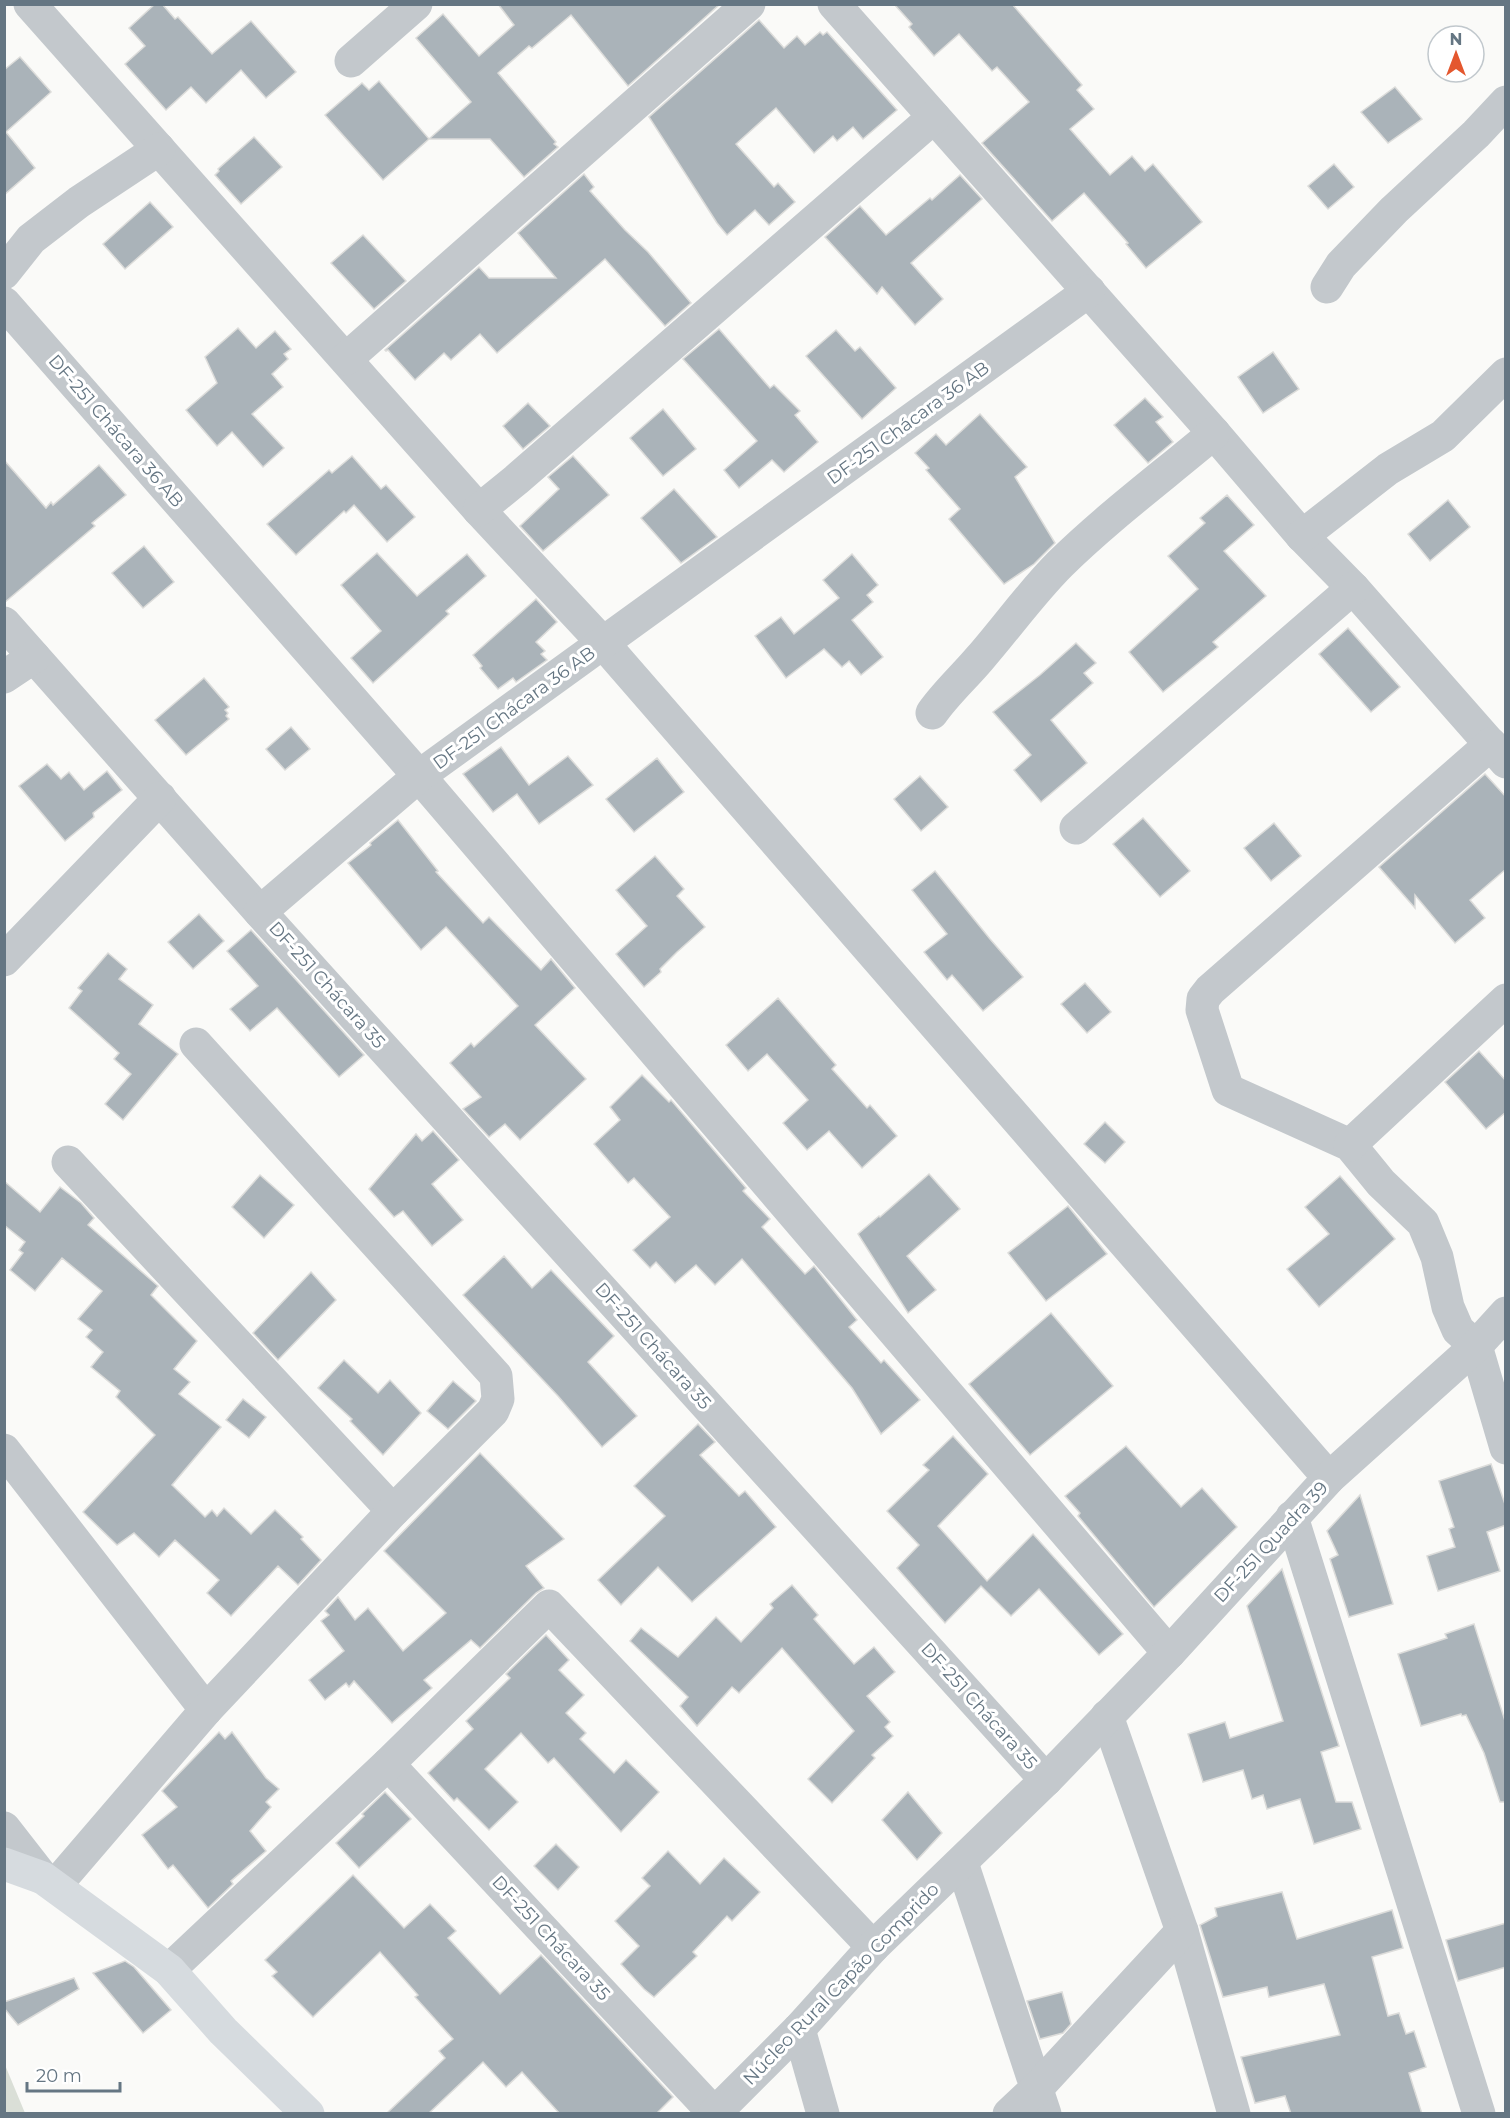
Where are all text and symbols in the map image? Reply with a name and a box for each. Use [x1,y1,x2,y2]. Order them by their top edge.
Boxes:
north arrow [1426,24,1486,84]
text: N [1450,30,1462,49]
street label: DF-251 Chácara 36 AB [44,350,188,512]
street label: DF-251 Chácara 36 AB [823,357,993,489]
street label: DF-251 Chácara 36 AB [429,642,599,774]
street label: DF-251 Chácara 35 [264,917,390,1053]
street label: DF-251 Chácara 35 [590,1278,716,1414]
street label: DF-251 Quadra 39 [1209,1477,1333,1607]
street label: DF-251 Chácara 35 [916,1638,1042,1774]
street label: DF-251 Chácara 35 [487,1871,615,2005]
street label: Núcleo Rural Capão Comprido [738,1878,944,2090]
scale bar [27,2055,120,2093]
text: 20 m [36,2065,82,2087]

